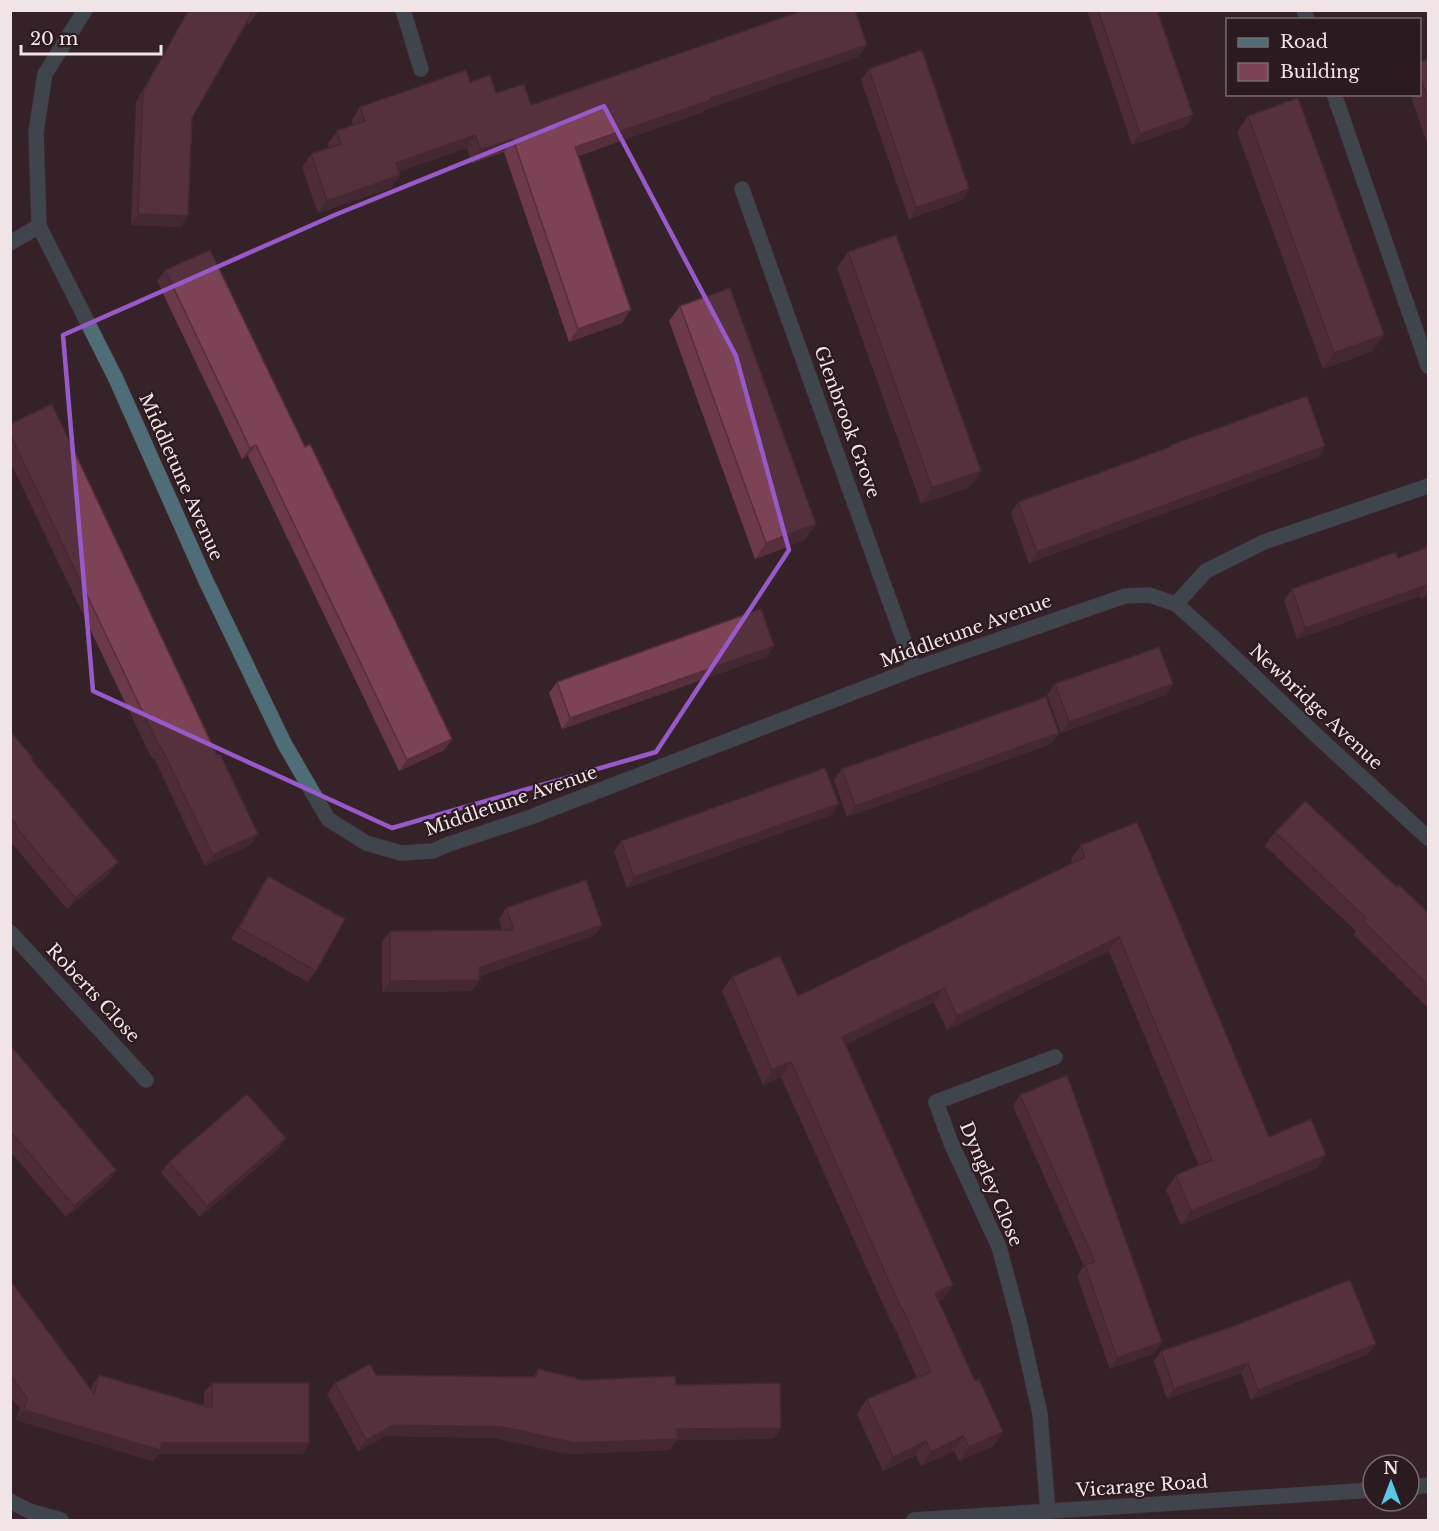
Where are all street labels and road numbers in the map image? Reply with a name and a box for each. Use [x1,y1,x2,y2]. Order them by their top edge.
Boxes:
street label: Glenbrook Grove [809,343,885,501]
street label: Middletune Avenue [134,390,228,564]
street label: Middletune Avenue [877,590,1055,672]
street label: Newbridge Avenue [1245,640,1387,774]
street label: Middletune Avenue [422,761,600,841]
street label: Roberts Close [42,939,144,1047]
street label: Dyngley Close [955,1118,1027,1250]
street label: Vicarage Road [1074,1470,1209,1502]

